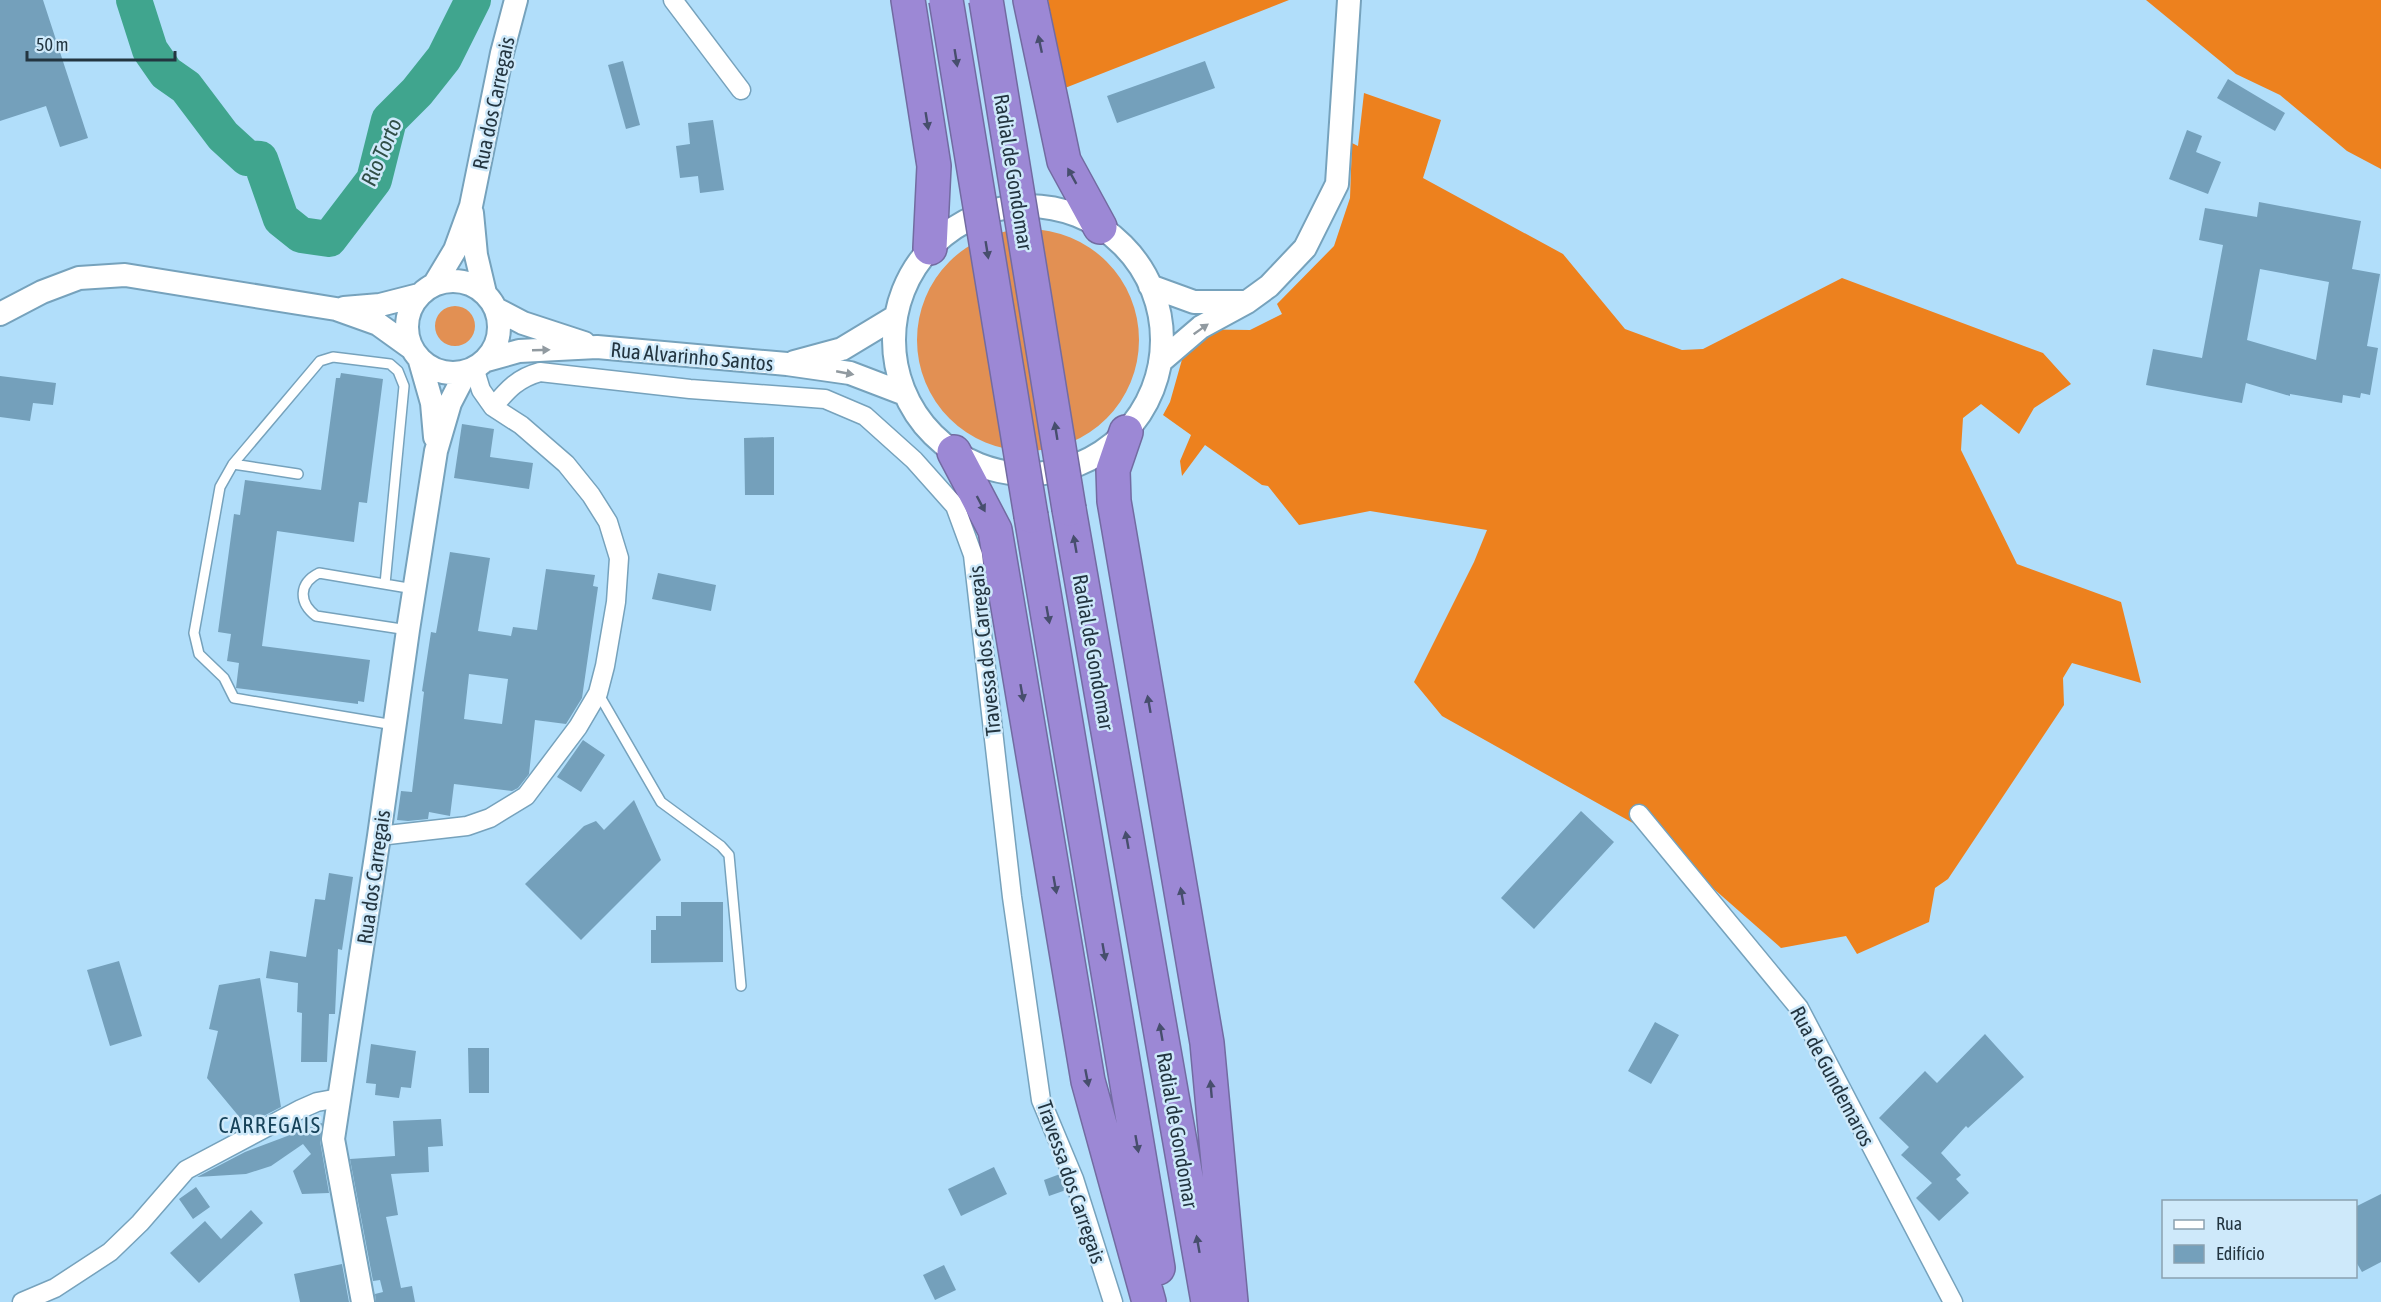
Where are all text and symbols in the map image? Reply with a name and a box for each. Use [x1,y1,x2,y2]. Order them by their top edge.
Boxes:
scale bar [27,24,176,62]
text: 50 m [36,34,68,55]
street label: Rua dos Carregais [467,34,519,172]
one-way arrow [1035,34,1044,53]
one-way arrow [952,48,961,67]
street label: Radial de Gondomar [990,92,1038,253]
one-way arrow [922,112,931,131]
water label: Rio Torto [355,114,407,190]
one-way arrow [1067,167,1077,184]
one-way arrow [983,241,992,260]
one-way arrow [1192,323,1208,335]
street label: Rua Alvarinho Santos [610,337,774,375]
one-way arrow [532,345,551,354]
one-way arrow [836,369,855,378]
one-way arrow [1052,421,1061,440]
one-way arrow [976,495,986,512]
one-way arrow [1070,534,1079,553]
street label: Travessa dos Carregais [963,565,1005,737]
street label: Radial de Gondomar [1068,572,1120,733]
one-way arrow [1043,605,1052,624]
one-way arrow [1018,684,1027,703]
one-way arrow [1144,694,1153,713]
street label: Rua dos Carregais [352,808,394,946]
one-way arrow [1122,830,1131,849]
one-way arrow [1050,876,1059,895]
one-way arrow [1177,886,1186,905]
one-way arrow [1100,943,1109,962]
street label: Rua de Gundemaros [1786,1002,1880,1150]
one-way arrow [1156,1022,1165,1041]
street label: Radial de Gondomar [1152,1050,1204,1211]
one-way arrow [1083,1068,1092,1087]
one-way arrow [1206,1079,1216,1098]
street label: Travessa dos Carregais [1033,1097,1111,1267]
district label: CARREGAIS [219,1112,321,1138]
one-way arrow [1132,1135,1141,1154]
legend [2162,1200,2357,1278]
text: Rua [2216,1213,2242,1234]
one-way arrow [1193,1235,1202,1254]
text: Edifício [2216,1243,2265,1264]

